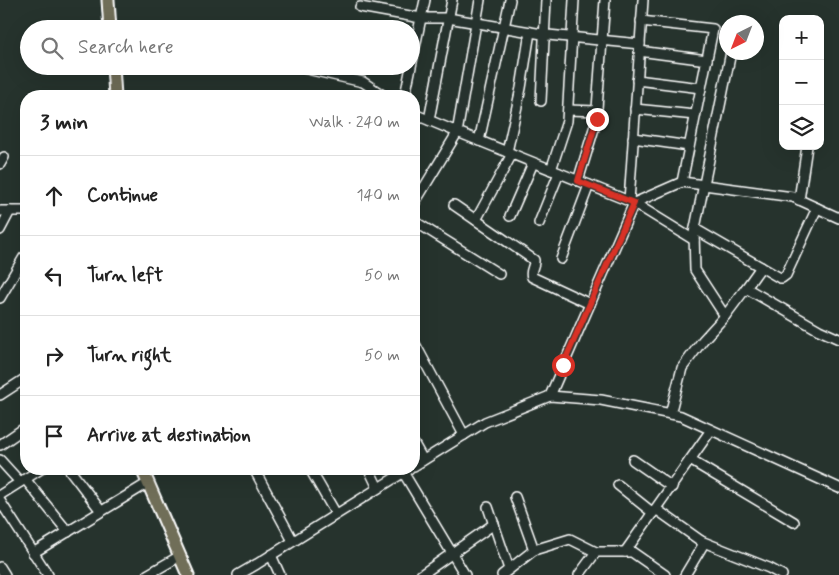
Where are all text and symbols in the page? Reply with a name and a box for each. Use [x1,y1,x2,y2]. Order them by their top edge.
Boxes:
north arrow [719,15,764,60]
map controls [779,15,824,150]
button: + [779,15,824,60]
search box [20,20,420,75]
icon: search [38,34,66,62]
text: Search here [78,35,174,60]
button: − [779,60,824,105]
button: layers [779,105,824,150]
route end [586,108,609,131]
text: 3 min [40,109,88,137]
text: Walk · 240 m [309,112,400,133]
icon: ahead [40,182,68,210]
text: Continue [87,183,158,208]
text: 140 m [356,185,400,206]
icon: left [40,262,68,290]
text: Turn left [87,263,163,288]
text: 50 m [364,265,400,286]
icon: right [40,342,68,370]
text: Turn right [87,343,171,368]
text: 50 m [364,345,400,366]
route start [552,354,575,377]
icon: arrive [40,422,68,450]
text: Arrive at destination [87,423,251,448]

